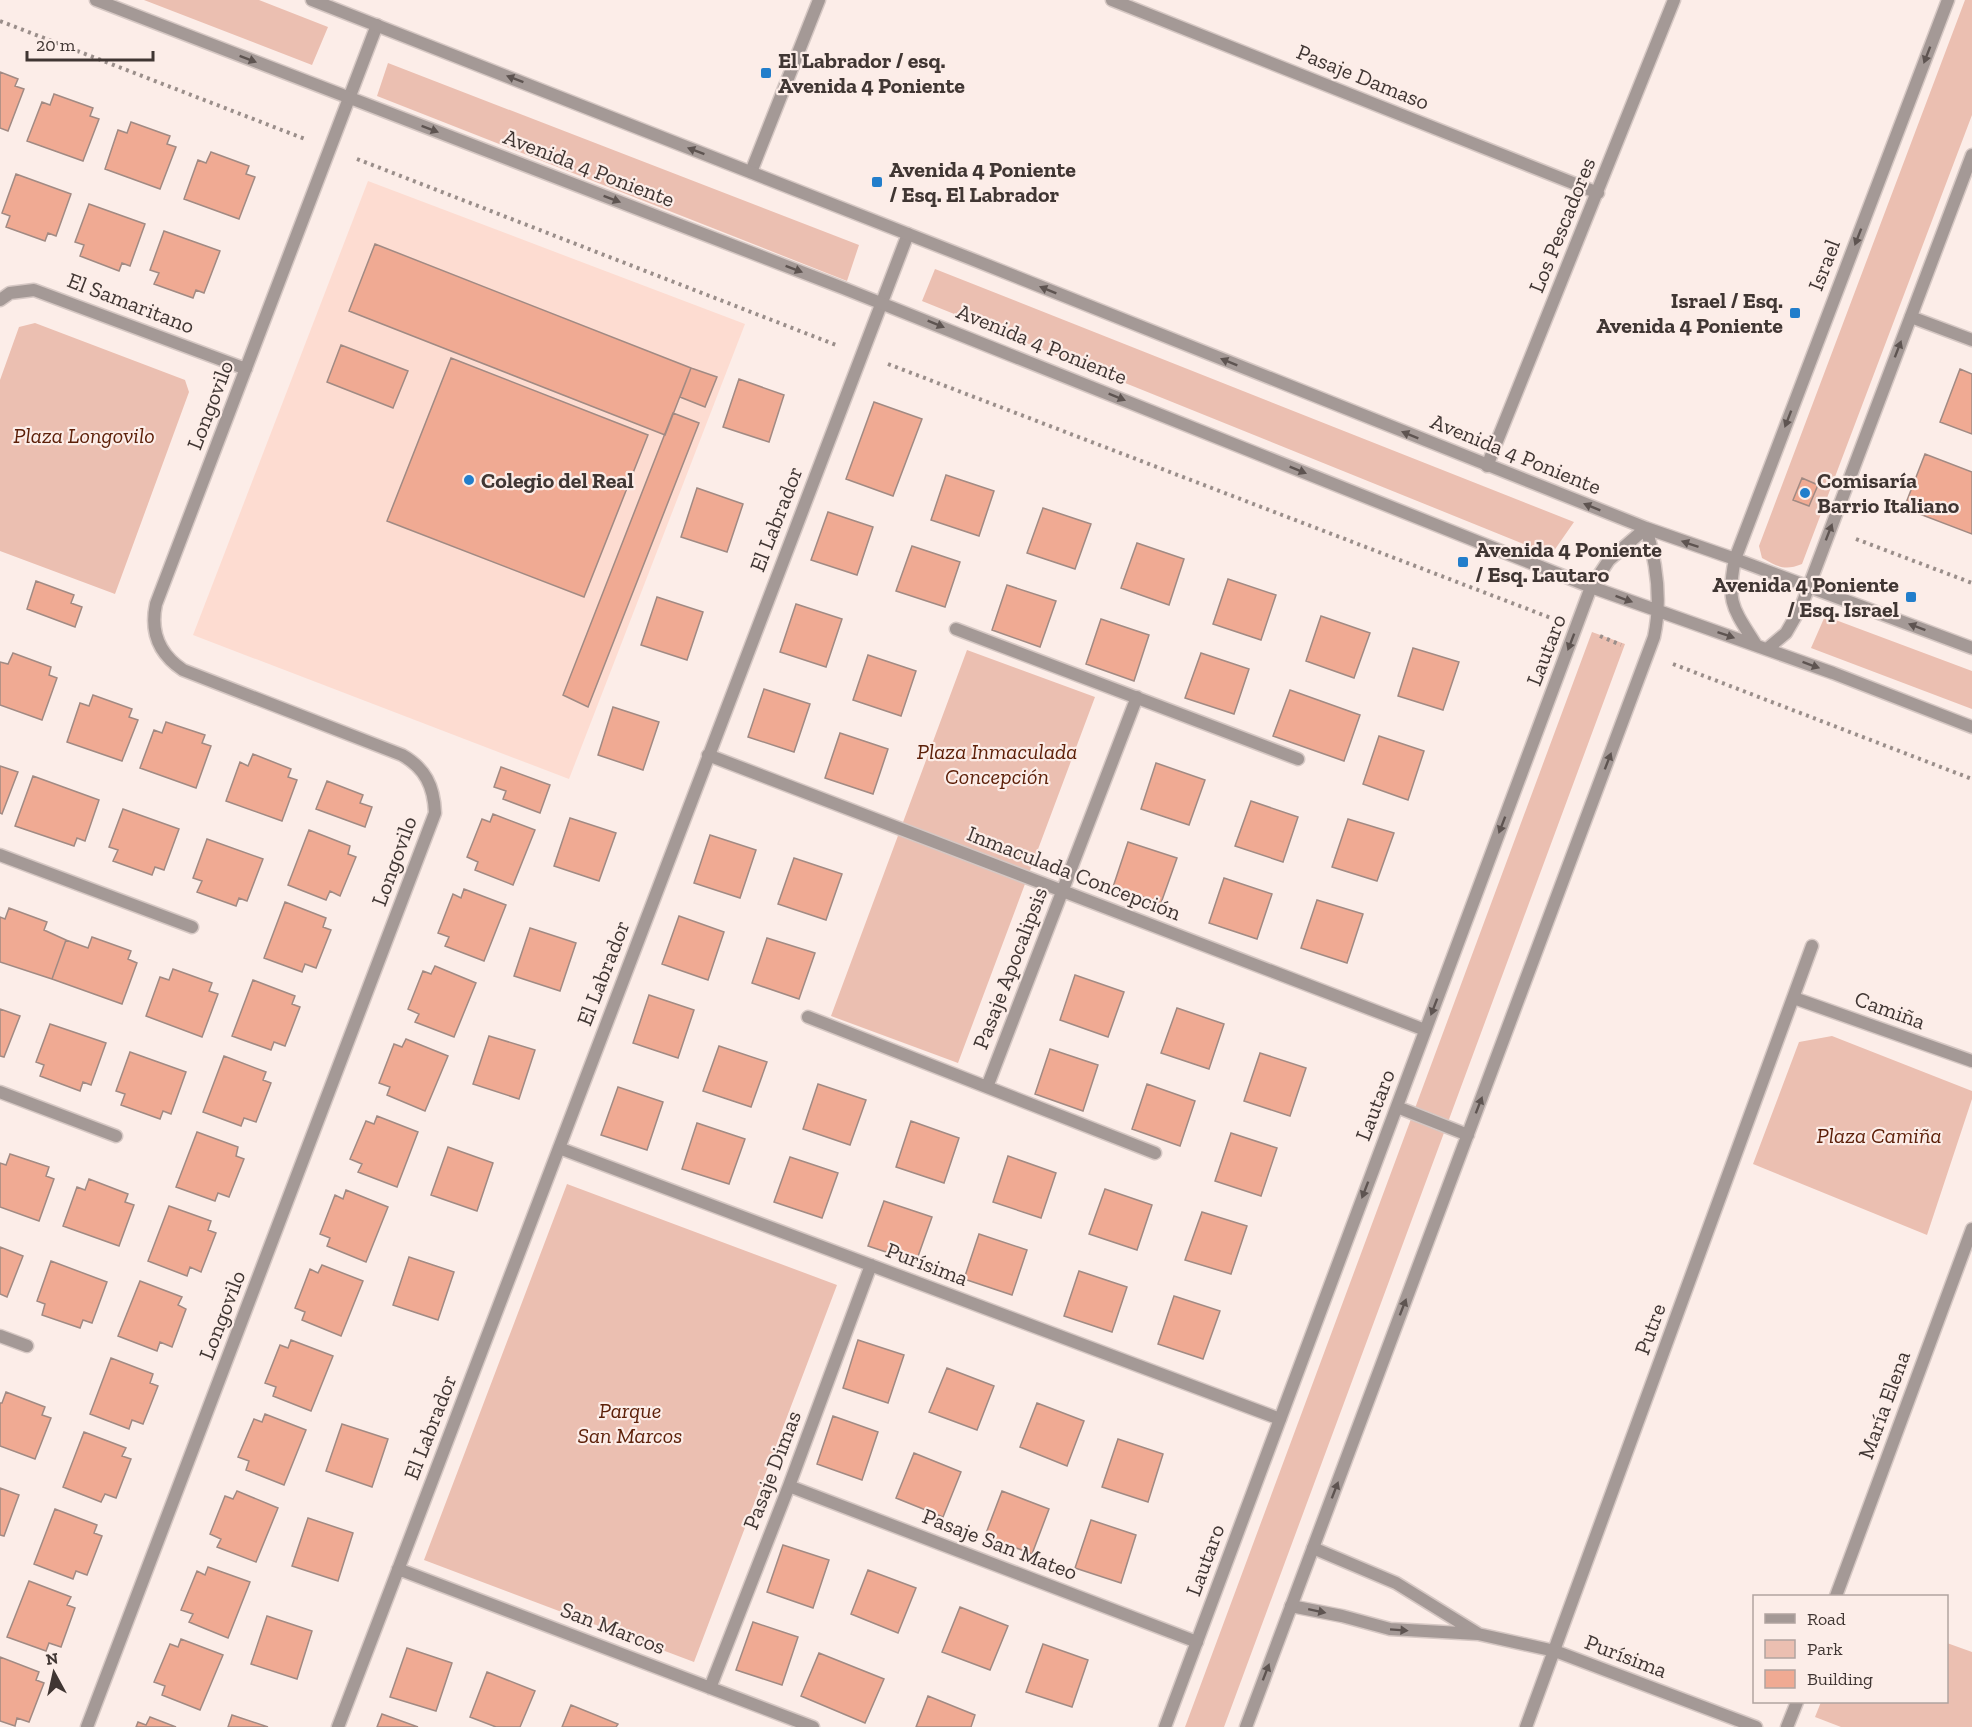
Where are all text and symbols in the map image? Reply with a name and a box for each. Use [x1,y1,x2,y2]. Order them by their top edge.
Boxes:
scale bar [27,24,153,62]
text: 20 m [36,34,76,56]
street label: Pasaje Damaso [1293,38,1433,116]
one-way arrow [1922,46,1932,64]
place label: El Labrador / esq. Avenida 4 Poniente [778,47,965,99]
one-way arrow [240,54,258,64]
marker: El Labrador / esq. Avenida 4 Poniente [759,66,773,80]
one-way arrow [506,74,524,84]
street label: Avenida 4 Poniente [499,123,679,213]
one-way arrow [421,125,439,134]
one-way arrow [687,145,705,155]
street label: Los Pescadores [1523,153,1601,297]
place label: Avenida 4 Poniente / Esq. El Labrador [889,156,1076,208]
marker: Avenida 4 Poniente / Esq. El Labrador [870,175,884,189]
one-way arrow [603,195,621,204]
one-way arrow [1852,228,1862,246]
street label: Israel [1802,235,1846,294]
one-way arrow [785,265,803,274]
street label: El Samaritano [64,266,198,340]
one-way arrow [1039,285,1057,295]
place label: Israel / Esq. Avenida 4 Poniente [1596,287,1783,339]
street label: Avenida 4 Poniente [953,298,1131,390]
marker: Israel / Esq. Avenida 4 Poniente [1788,306,1802,320]
one-way arrow [927,320,945,330]
one-way arrow [1894,340,1904,358]
street label: Longovilo [181,357,239,453]
one-way arrow [1220,357,1238,367]
one-way arrow [1108,392,1126,402]
street label: Avenida 4 Poniente [1427,408,1605,500]
one-way arrow [1783,410,1792,428]
park label: Plaza Longovilo [13,422,155,449]
one-way arrow [1401,430,1419,440]
street label: El Labrador [744,463,808,575]
one-way arrow [1289,465,1307,475]
place label: Colegio del Real [481,467,634,494]
place label: Comisaría Barrio Italiano [1817,467,1960,519]
marker: Colegio del Real [462,473,476,487]
marker: Comisaría Barrio Italiano [1798,486,1812,500]
one-way arrow [1582,502,1600,512]
one-way arrow [1824,522,1834,540]
place label: Avenida 4 Poniente / Esq. Lautaro [1475,536,1662,588]
one-way arrow [1681,538,1699,548]
marker: Avenida 4 Poniente / Esq. Lautaro [1456,555,1470,569]
place label: Avenida 4 Poniente / Esq. Israel [1712,571,1899,623]
marker: Avenida 4 Poniente / Esq. Israel [1904,590,1918,604]
one-way arrow [1615,595,1633,605]
street label: Lautaro [1520,610,1572,690]
one-way arrow [1908,622,1926,632]
one-way arrow [1717,631,1735,641]
one-way arrow [1565,633,1575,651]
one-way arrow [1802,660,1820,670]
park label: Plaza Inmaculada Concepción [917,738,1077,790]
one-way arrow [1603,751,1613,769]
street label: Longovilo [365,813,423,909]
one-way arrow [1497,816,1507,834]
street label: Inmaculada Concepción [963,820,1185,926]
street label: Pasaje Apocalipsis [967,883,1053,1053]
street label: El Labrador [571,917,635,1029]
street label: Camiña [1851,985,1929,1035]
one-way arrow [1429,999,1439,1017]
street label: Lautaro [1349,1065,1401,1145]
one-way arrow [1475,1096,1484,1114]
park label: Plaza Camiña [1816,1122,1942,1149]
one-way arrow [1360,1181,1370,1199]
street label: Purísima [882,1236,972,1292]
street label: Longovilo [193,1267,251,1363]
one-way arrow [1399,1298,1409,1316]
street label: Putre [1628,1300,1672,1358]
street label: María Elena [1852,1347,1916,1463]
street label: El Labrador [398,1371,462,1483]
park label: Parque San Marcos [577,1397,683,1449]
street label: Pasaje Dimas [737,1407,807,1533]
one-way arrow [1330,1480,1340,1498]
street label: Pasaje San Mateo [919,1502,1081,1586]
street label: Lautaro [1180,1520,1230,1600]
legend [1753,1595,1948,1703]
street label: San Marcos [557,1596,669,1660]
one-way arrow [1307,1607,1326,1616]
text: Road [1807,1608,1846,1630]
one-way arrow [1389,1625,1408,1634]
street label: Purísima [1581,1628,1671,1684]
text: Park [1807,1638,1843,1660]
north arrow [24,1643,84,1703]
text: N [45,1648,59,1669]
one-way arrow [1262,1663,1272,1681]
text: Building [1807,1668,1873,1690]

